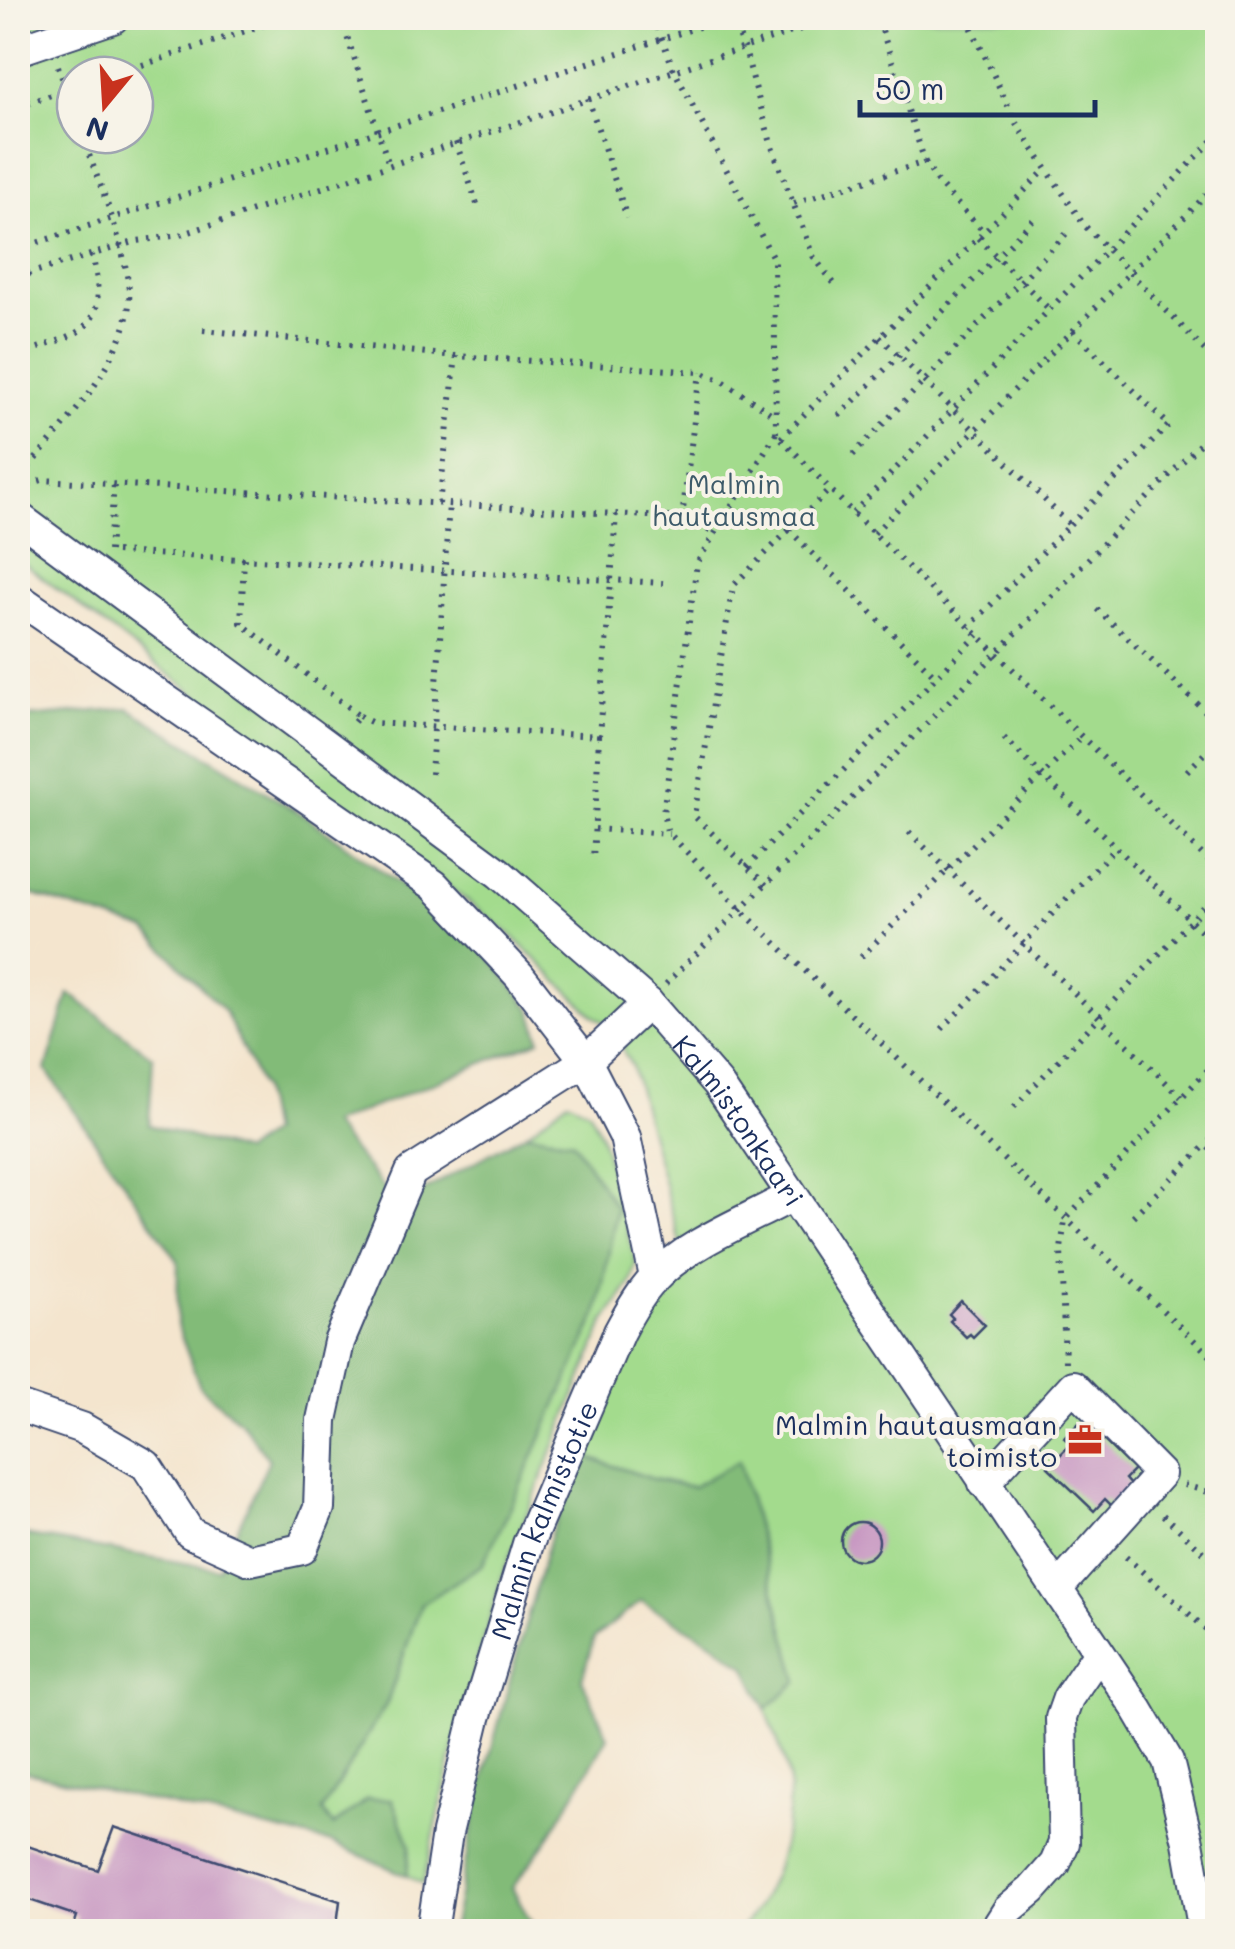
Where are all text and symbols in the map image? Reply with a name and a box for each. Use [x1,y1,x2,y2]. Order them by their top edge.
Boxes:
north arrow [55,55,155,155]
scale bar [860,55,1095,117]
text: 50 m [875,68,945,108]
text: N [81,109,113,150]
park label: Malmin hautausmaa [652,465,816,533]
street label: Kalmistonkaari [665,1027,813,1213]
street label: Malmin kalmistotie [482,1395,605,1644]
place label: Malmin hautausmaan toimisto [775,1406,1057,1474]
office icon: Malmin hautausmaan toimisto [1066,1421,1104,1459]

